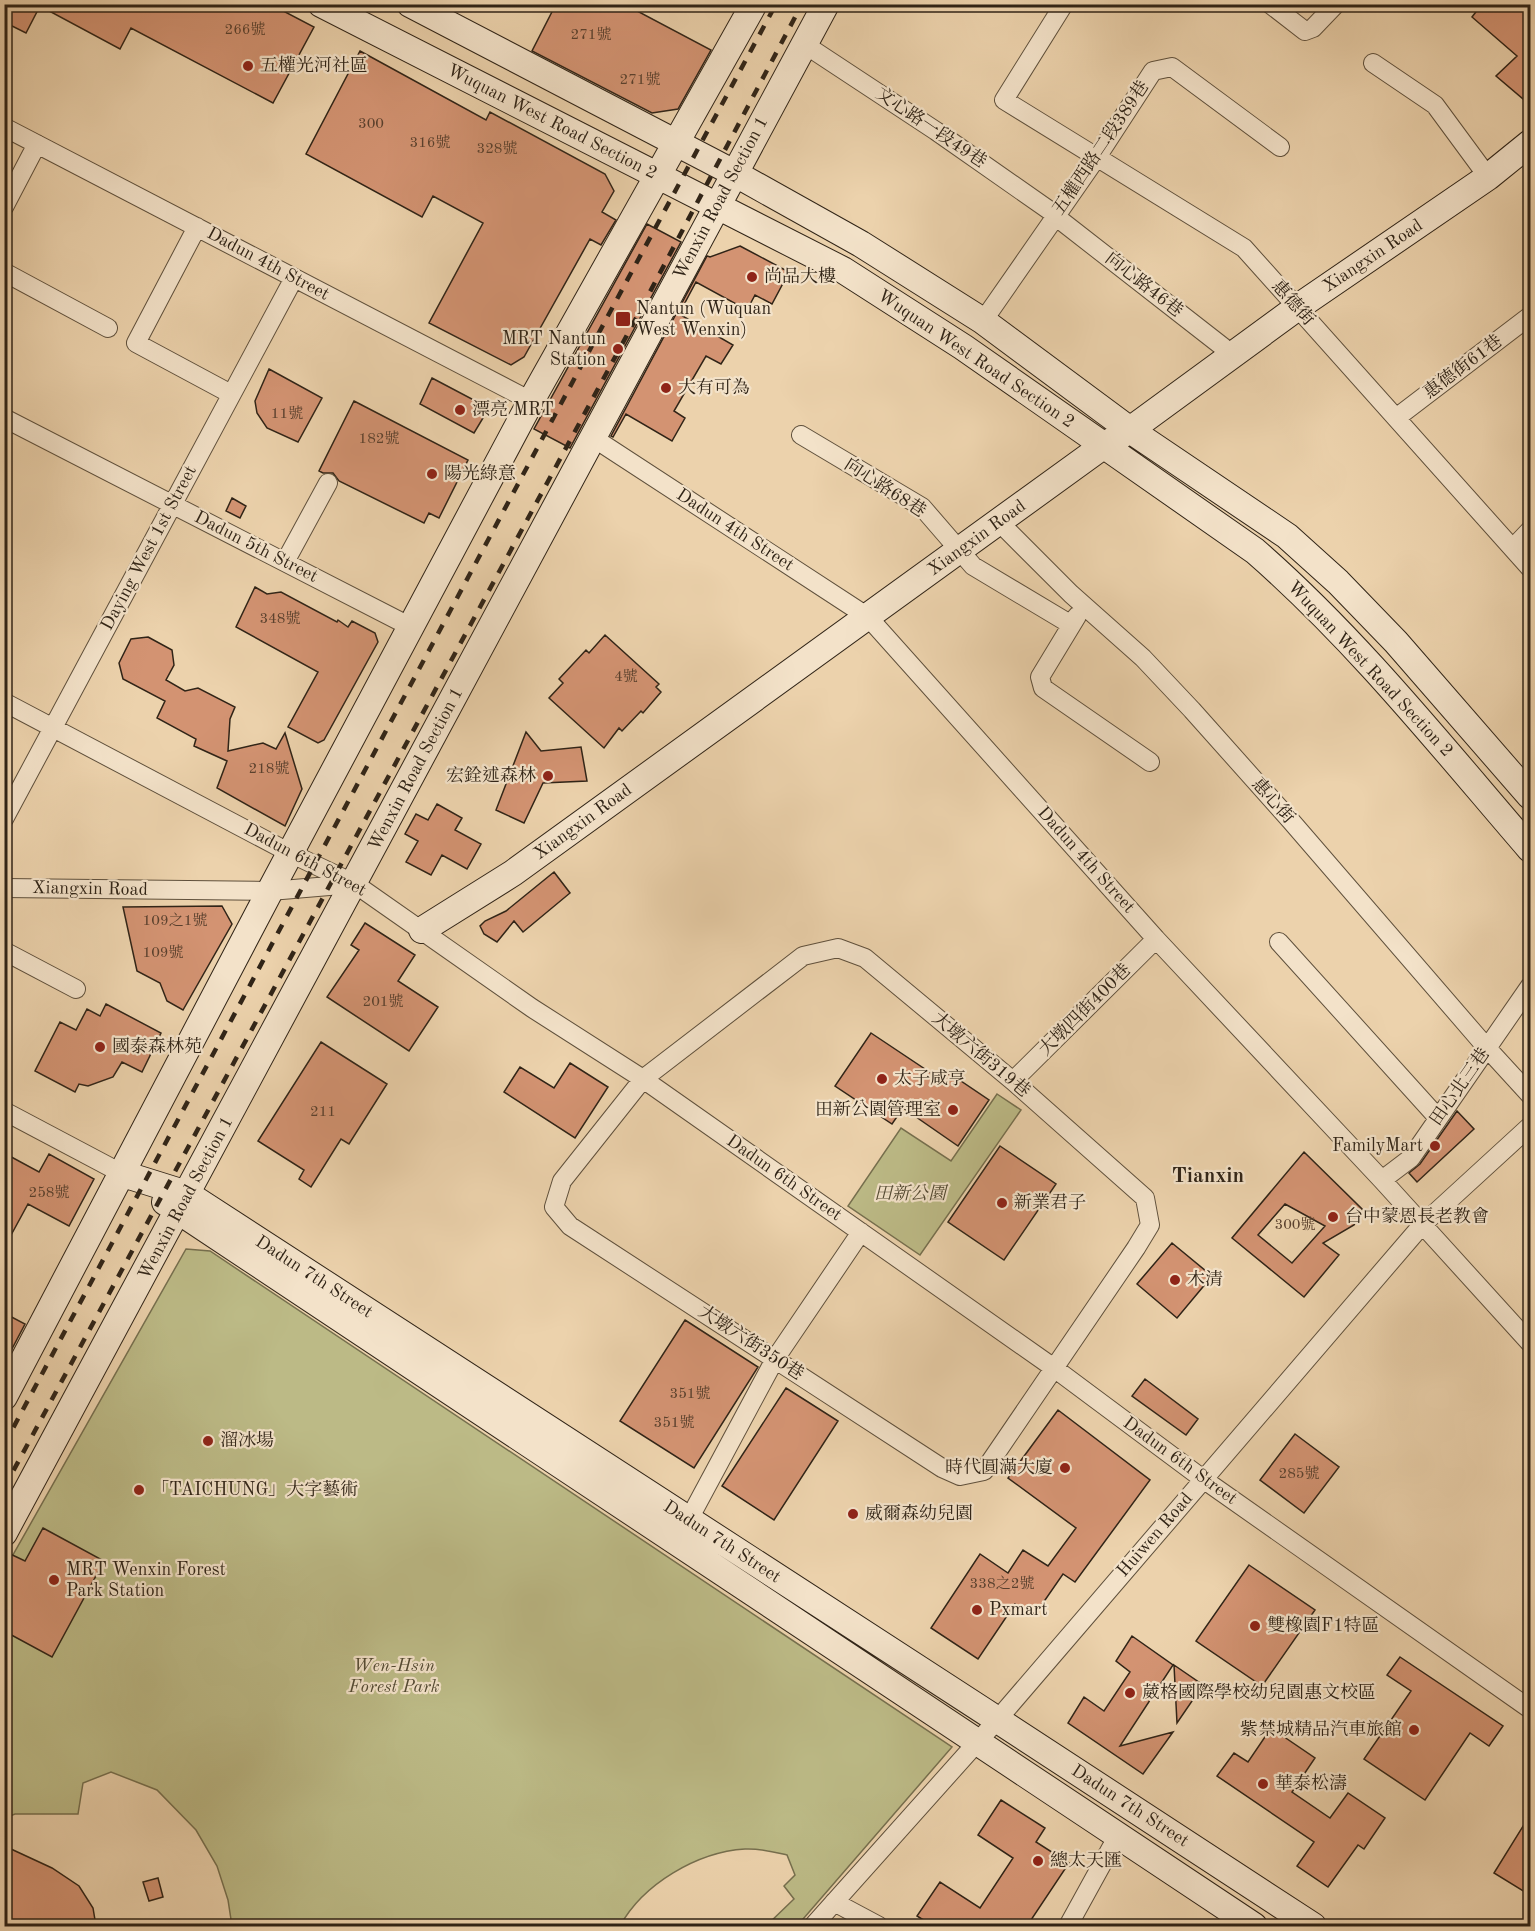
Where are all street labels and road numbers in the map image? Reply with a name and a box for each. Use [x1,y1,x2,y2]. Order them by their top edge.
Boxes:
street label: Wuquan West Road Section 2 [444,61,660,183]
street label: 五權西路二段389巷 [1048,77,1152,218]
street label: 文心路一段49巷 [873,83,991,171]
street label: Wenxin Road Section 1 [670,113,772,283]
street label: Xiangxin Road [1320,216,1426,296]
street label: Dadun 4th Street [204,224,332,304]
street label: 向心路46巷 [1102,248,1187,321]
street label: 惠德街 [1268,276,1319,329]
street label: Wuquan West Road Section 2 [874,286,1078,432]
street label: 惠德街61巷 [1419,330,1506,402]
street label: 向心路68巷 [841,453,930,521]
street label: Daying West 1st Street [98,463,200,633]
street label: Dadun 4th Street [673,485,797,575]
street label: Xiangxin Road [925,497,1029,579]
street label: Dadun 5th Street [191,508,321,586]
street label: Wuquan West Road Section 2 [1284,578,1456,760]
street label: Wenxin Road Section 1 [365,684,467,854]
street label: 惠心街 [1248,774,1299,827]
street label: Xiangxin Road [531,781,635,863]
street label: Dadun 4th Street [1034,803,1138,917]
street label: Dadun 6th Street [241,820,369,900]
street label: Xiangxin Road [32,879,148,899]
street label: 大墩四街400巷 [1034,959,1134,1059]
street label: 大墩六街319巷 [929,1008,1035,1101]
street label: 田心北三巷 [1425,1044,1493,1129]
street label: Wenxin Road Section 1 [135,1113,237,1283]
street label: Dadun 6th Street [723,1132,845,1224]
street label: Dadun 7th Street [252,1232,376,1322]
street label: 大墩六街350巷 [695,1301,808,1384]
street label: Dadun 6th Street [1120,1414,1240,1508]
street label: Huiwen Road [1114,1490,1196,1580]
street label: Dadun 7th Street [660,1497,784,1587]
street label: Dadun 7th Street [1068,1761,1192,1851]

